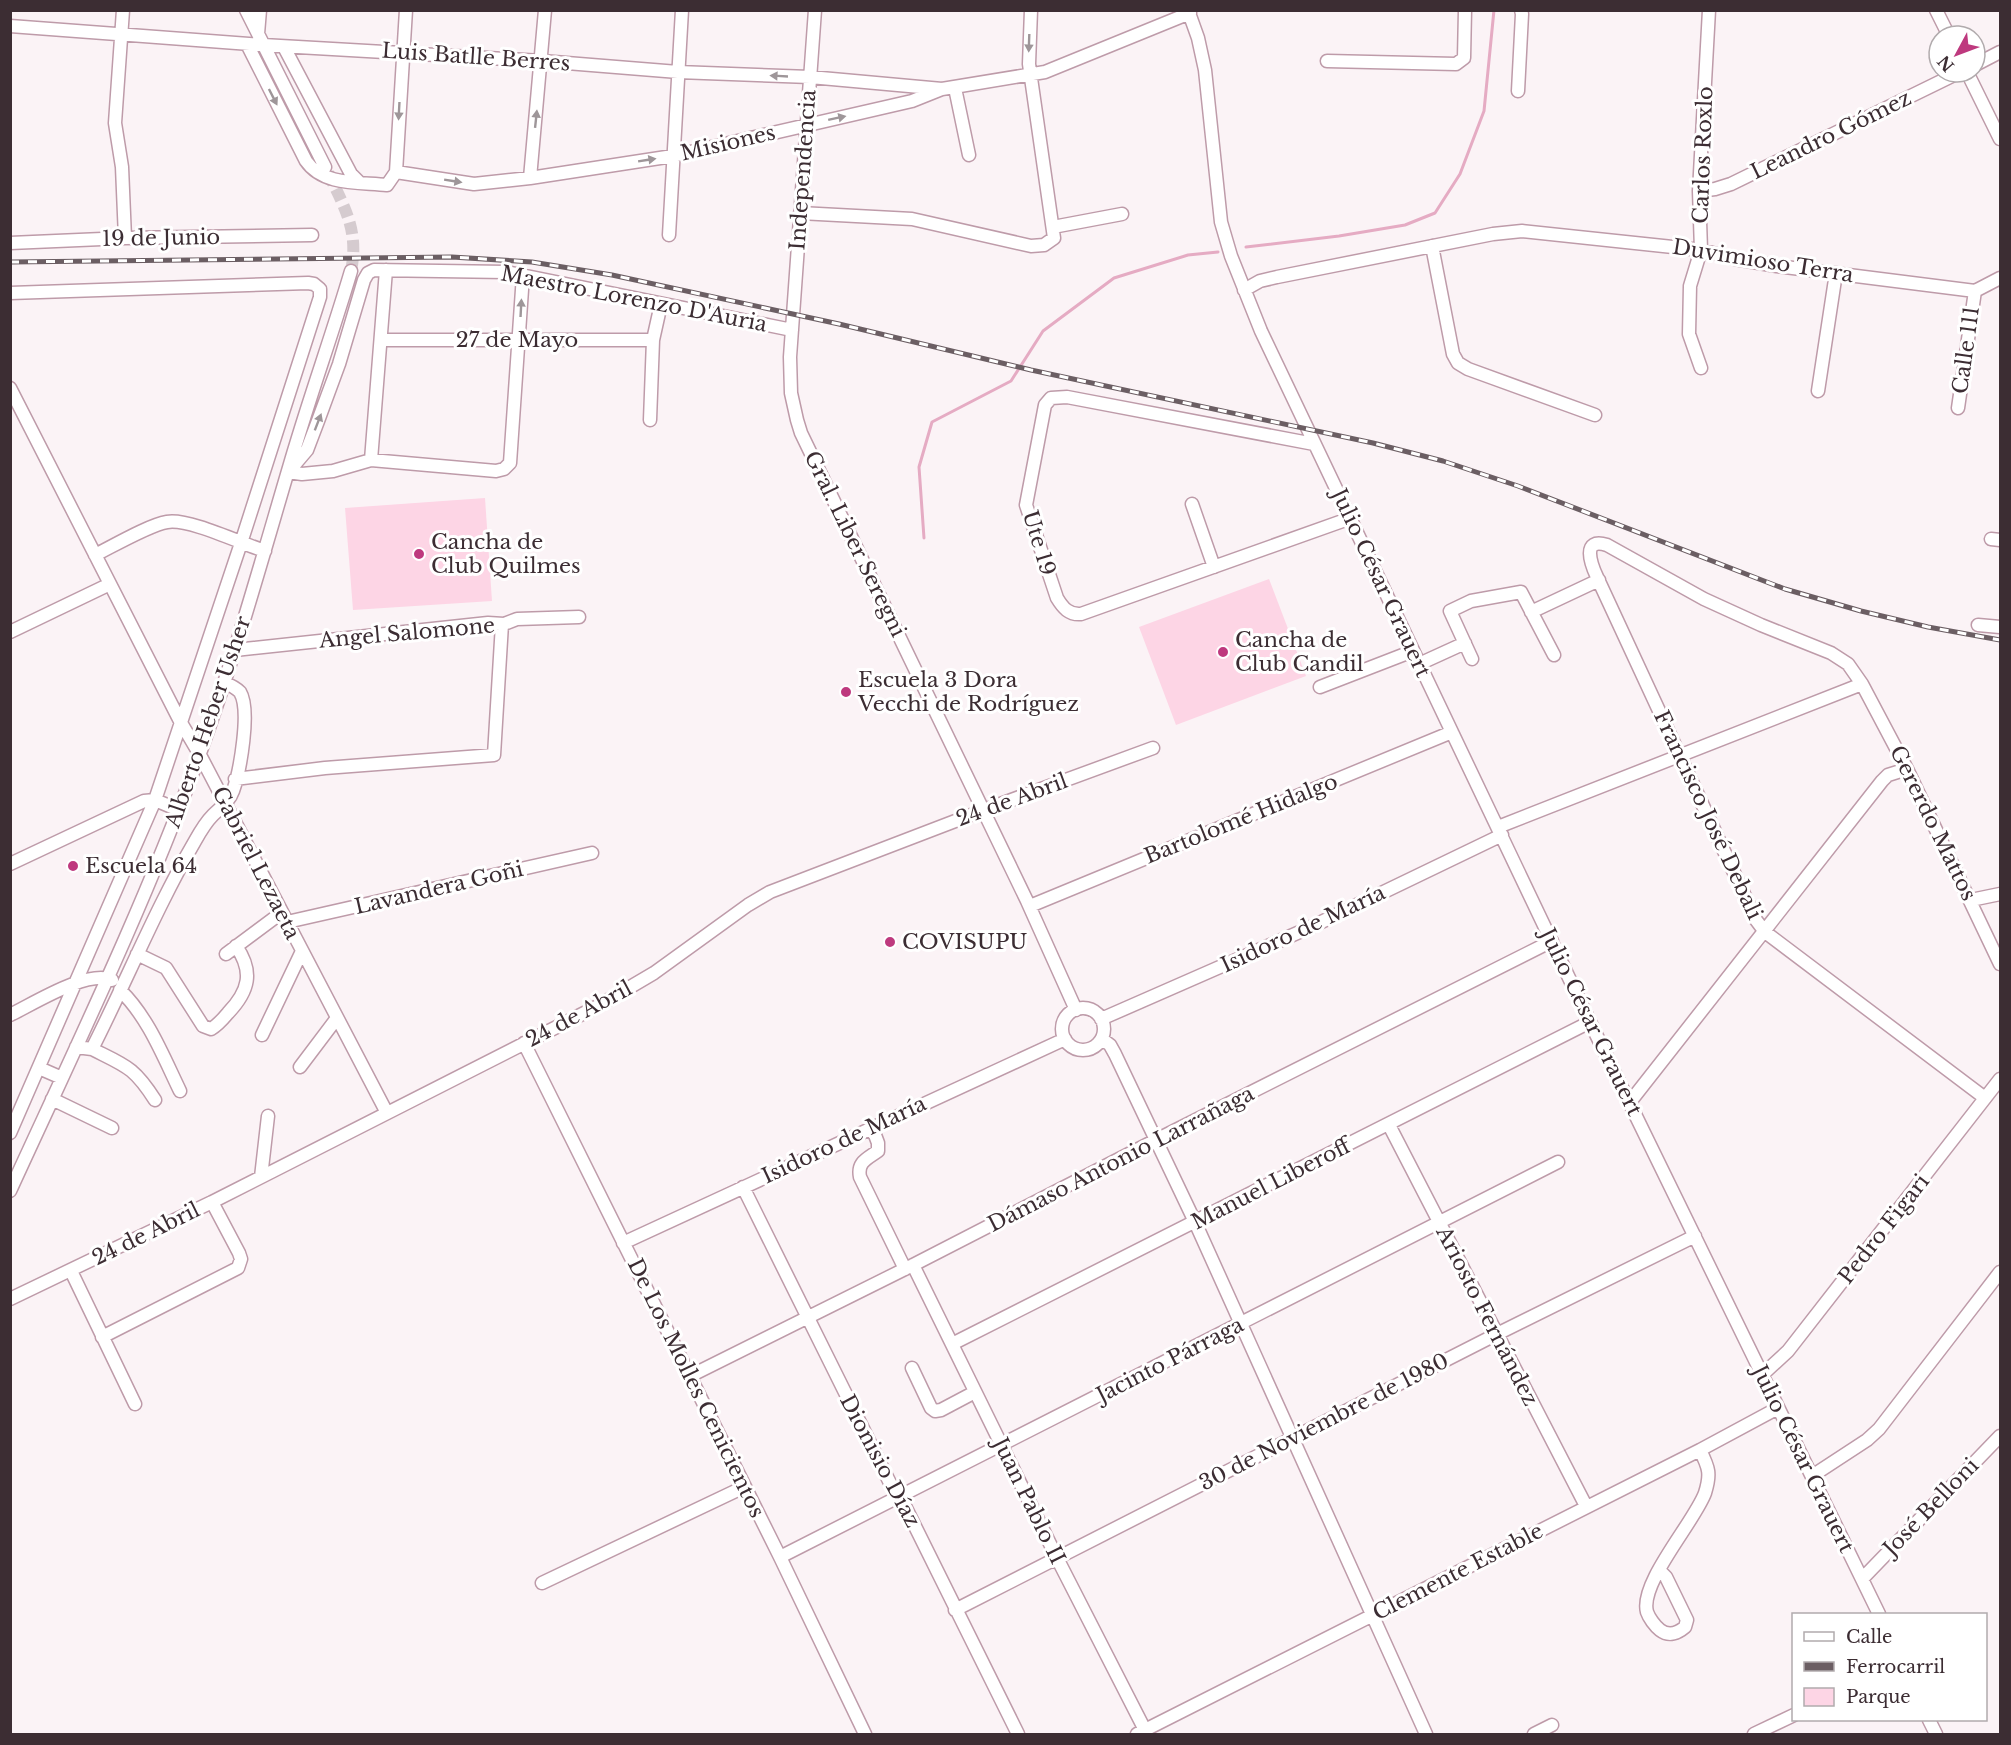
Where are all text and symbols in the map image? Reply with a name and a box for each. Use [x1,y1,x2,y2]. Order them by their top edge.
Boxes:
north arrow [1927,24,1987,84]
one-way arrow [1025,34,1034,53]
street label: Luis Batlle Berres [381,37,571,77]
text: N [1933,52,1958,76]
one-way arrow [769,72,788,81]
street label: Leandro Gómez [1746,85,1916,185]
street label: Carlos Roxlo [1688,86,1718,224]
one-way arrow [269,88,278,105]
street label: Independencia [784,88,822,251]
one-way arrow [395,101,404,120]
one-way arrow [531,110,541,129]
one-way arrow [828,113,847,122]
street label: Misiones [678,119,778,167]
one-way arrow [637,155,656,164]
one-way arrow [444,177,463,186]
street label: 19 de Junio [102,224,220,252]
street label: Duvimioso Terra [1671,234,1856,288]
street label: Maestro Lorenzo D'Auria [499,260,770,338]
one-way arrow [516,299,526,318]
street label: Calle 111 [1947,304,1985,396]
street label: 27 de Mayo [456,327,578,353]
one-way arrow [313,413,323,431]
street label: Gral. Liber Seregni [799,447,911,641]
street label: Julio César Grauert [1325,482,1436,682]
street label: Ute 19 [1017,507,1061,579]
place label: Cancha de Club Quilmes [431,529,581,579]
marker: Cancha de Club Quilmes [412,547,426,561]
street label: Angel Salomone [317,612,496,654]
street label: Alberto Heber Usher [159,613,256,832]
place label: Cancha de Club Candil [1235,627,1364,677]
marker: Cancha de Club Candil [1216,645,1230,659]
place label: Escuela 3 Dora Vecchi de Rodríguez [857,667,1079,717]
marker: Escuela 3 Dora Vecchi de Rodríguez [839,685,853,699]
street label: Francisco José Debali [1648,706,1768,924]
street label: Gererdo Mattos [1884,741,1982,905]
street label: 24 de Abril [953,768,1071,832]
street label: Bartolomé Hidalgo [1141,768,1341,870]
street label: Gabriel Lezaeta [206,782,306,944]
place label: Escuela 64 [85,853,197,879]
street label: Lavandera Goñi [352,856,526,920]
marker: Escuela 64 [66,859,80,873]
street label: Isidoro de María [1217,879,1390,978]
street label: Julio César Grauert [1533,921,1648,1120]
place label: COVISUPU [902,929,1027,955]
marker: COVISUPU [883,935,897,949]
street label: 24 de Abril [521,975,637,1053]
street label: Dámaso Antonio Larrañaga [984,1080,1259,1238]
street label: Isidoro de María [758,1090,931,1189]
street label: Manuel Liberoff [1187,1131,1357,1235]
street label: Pedro Figari [1833,1169,1935,1289]
street label: 24 de Abril [88,1197,204,1271]
street label: Ariosto Fernández [1430,1221,1544,1410]
street label: De Los Molles Cenicientos [622,1254,770,1522]
street label: Jacinto Párraga [1089,1312,1248,1410]
street label: 30 de Noviembre de 1980 [1195,1348,1453,1496]
street label: Julio César Grauert [1745,1358,1860,1557]
street label: Dionisio Díaz [834,1390,926,1532]
street label: Juan Pablo II [986,1431,1071,1569]
street label: José Belloni [1876,1453,1984,1564]
street label: Clemente Estable [1368,1518,1548,1626]
legend [1792,1613,1987,1721]
text: Calle [1846,1626,1892,1648]
text: Ferrocarril [1846,1656,1945,1678]
text: Parque [1846,1686,1911,1708]

